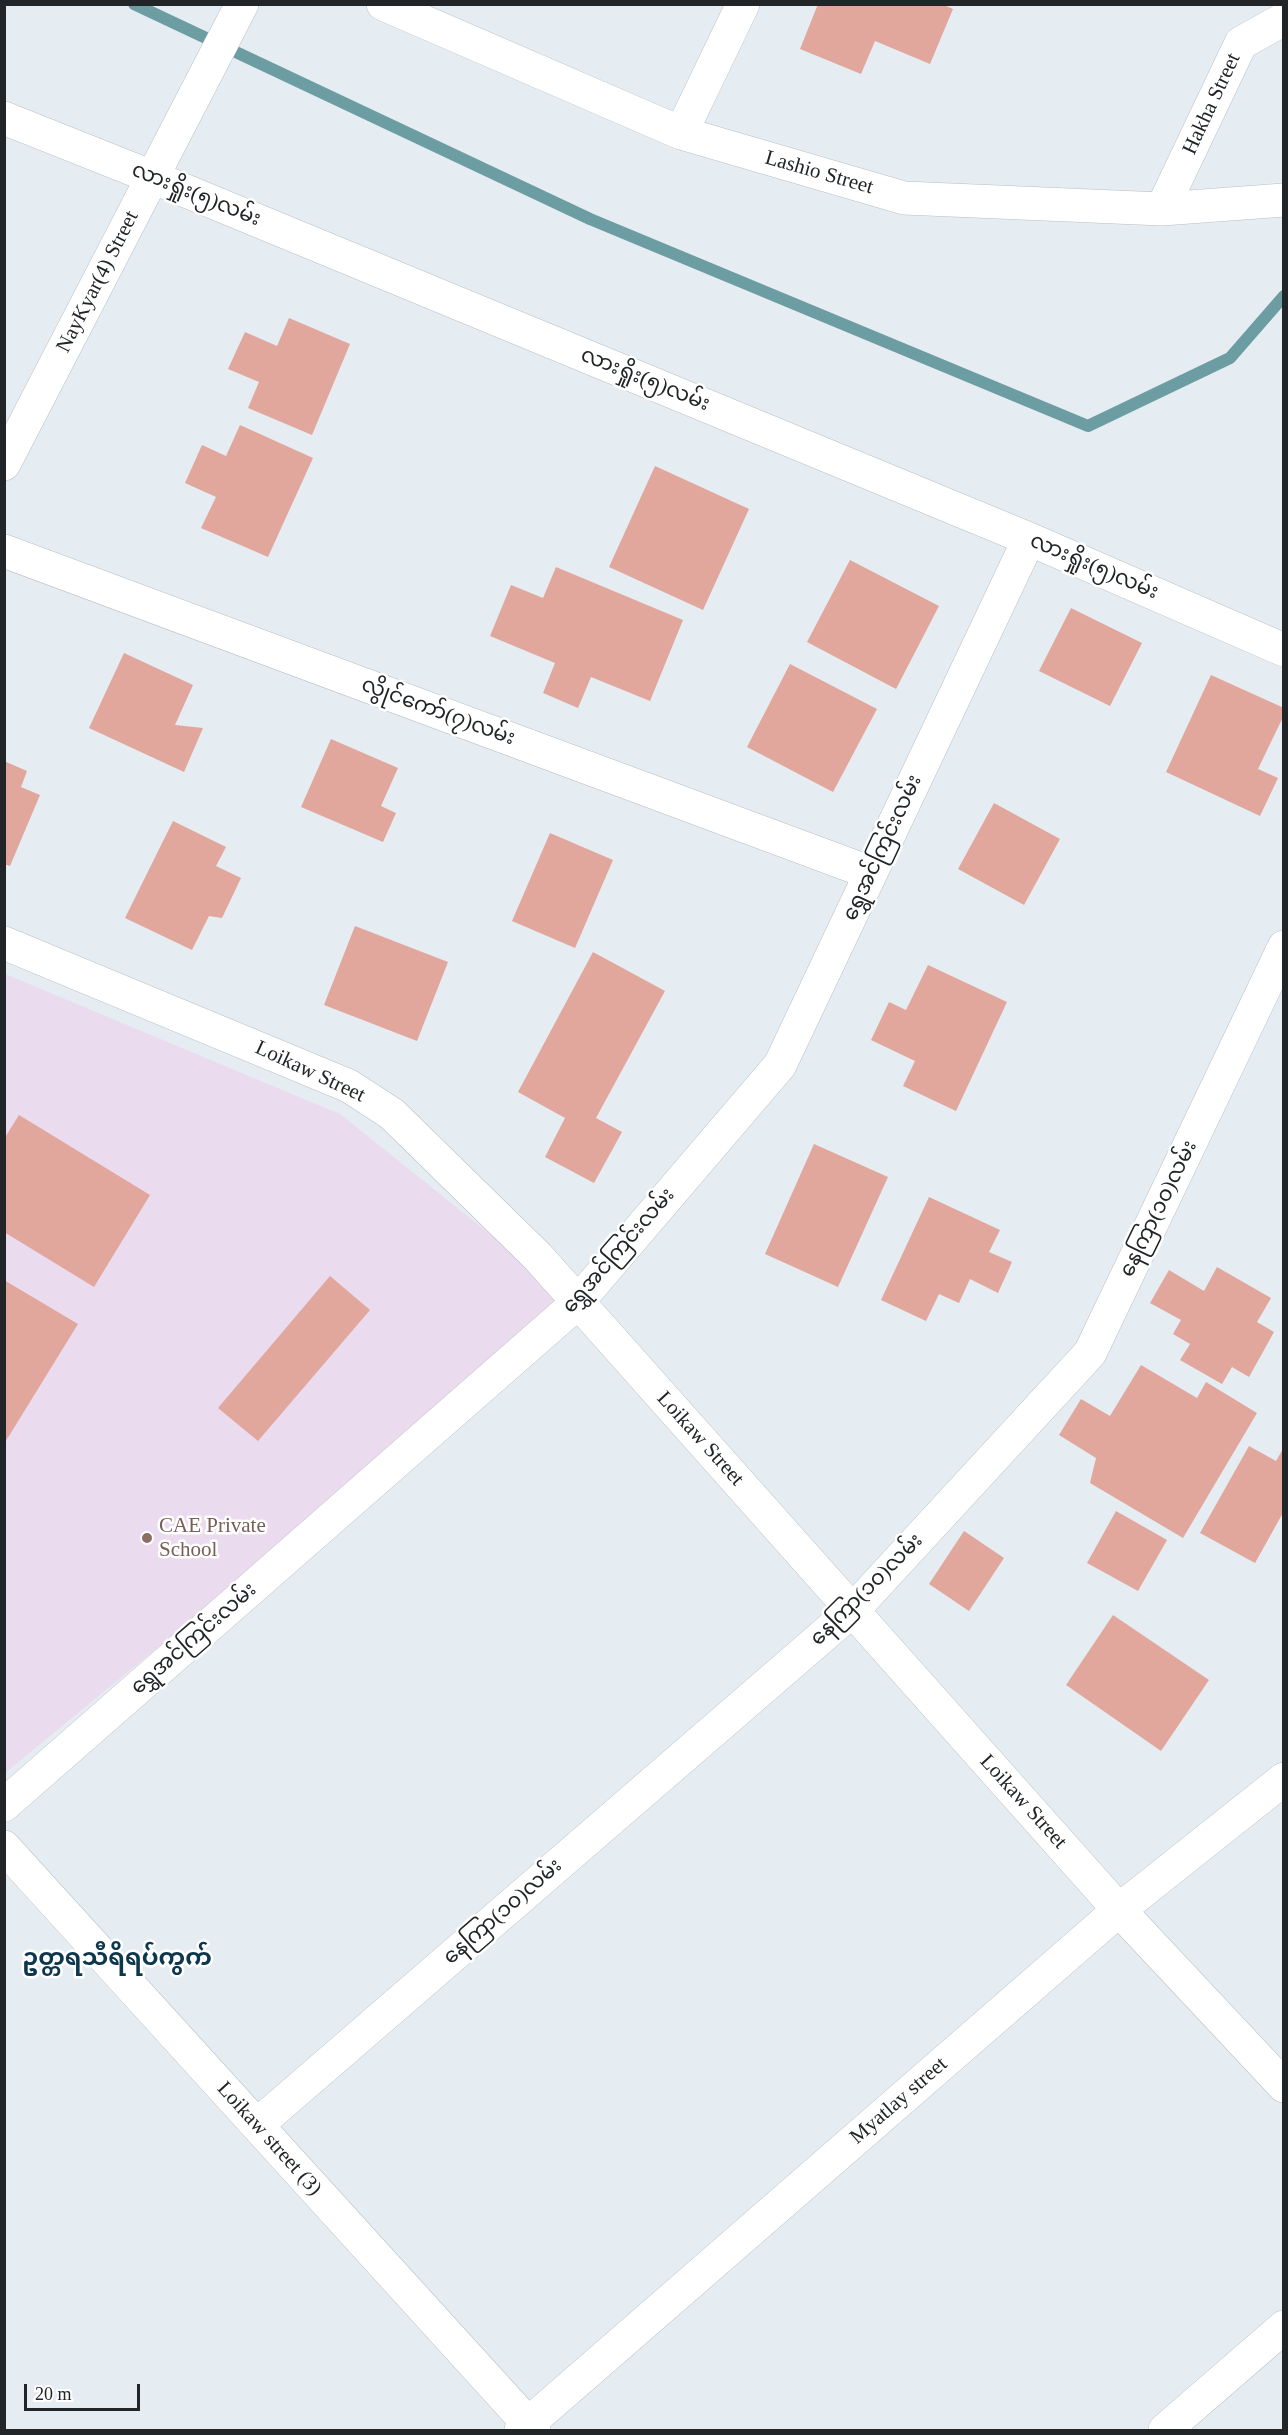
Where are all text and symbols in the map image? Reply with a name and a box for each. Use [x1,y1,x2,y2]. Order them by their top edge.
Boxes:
street label: Hakha Street [1178,49,1246,159]
street label: Lashio Street [762,146,876,200]
street label: လားရှိုး(၅)လမ်း [128,158,264,232]
street label: NayKyar(4) Street [51,207,145,357]
street label: လားရှိုး(၅)လမ်း [577,343,713,417]
street label: လားရှိုး(၅)လမ်း [1026,529,1162,605]
street label: လွိုင်ကော်(၇)လမ်း [358,673,518,751]
street label: ရွှေအင်ကြင်းလမ်း [838,771,928,925]
street label: Loikaw Street [251,1036,369,1108]
street label: နေကြာ(၁၀)လမ်း [1115,1137,1203,1281]
street label: ရွှေအင်ကြင်းလမ်း [558,1183,680,1319]
street label: Loikaw Street [651,1387,749,1491]
place label: CAE Private School [159,1513,266,1563]
street label: နေကြာ(၁၀)လမ်း [805,1528,929,1652]
marker: CAE Private School [140,1531,154,1545]
street label: ရွှေအင်ကြင်းလမ်း [126,1578,262,1700]
street label: Loikaw Street [974,1750,1072,1854]
street label: နေကြာ(၁၀)လမ်း [439,1854,567,1970]
district label: ဥတ္တရသီရိရပ်ကွက် [22,1945,212,1973]
street label: Myatlay street [845,2052,953,2150]
street label: Loikaw street (3) [211,2077,327,2201]
scale bar [27,2372,142,2410]
text: 20 m [35,2384,72,2404]

